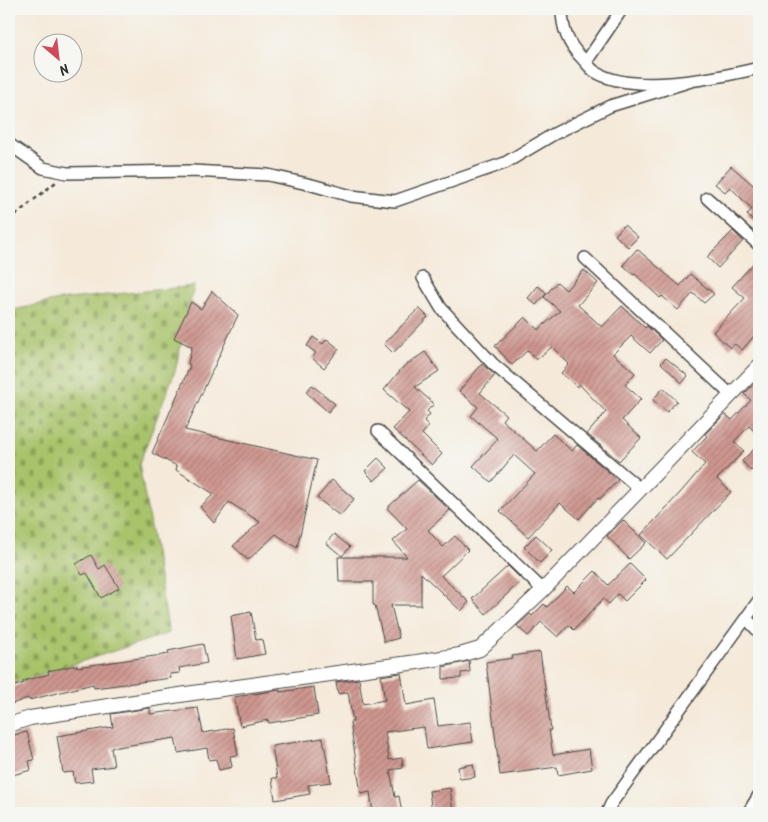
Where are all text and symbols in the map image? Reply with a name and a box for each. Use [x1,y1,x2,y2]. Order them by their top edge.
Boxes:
north arrow [32,32,82,82]
text: N [54,57,73,80]

